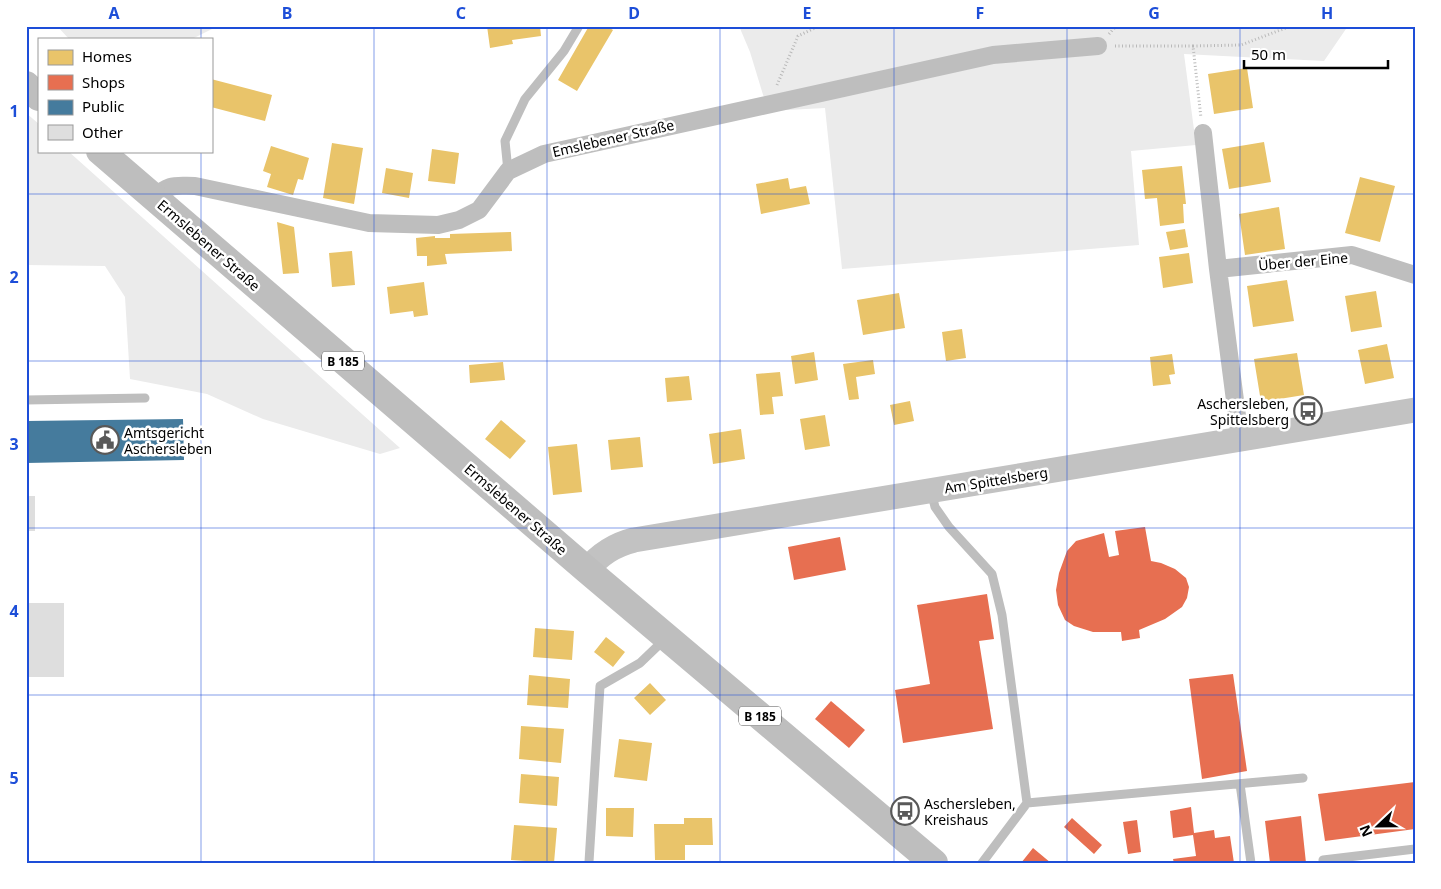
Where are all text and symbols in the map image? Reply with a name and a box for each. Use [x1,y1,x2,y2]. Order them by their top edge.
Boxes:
text: A [108,2,120,24]
text: B [282,2,292,24]
text: C [456,2,466,24]
text: D [628,2,640,24]
text: E [803,2,812,24]
text: F [976,2,984,24]
text: G [1148,2,1160,24]
text: H [1321,2,1333,24]
legend [38,38,212,152]
scale bar [1244,38,1387,70]
text: 50 m [1251,44,1286,64]
text: Homes [82,46,132,66]
text: Shops [82,72,125,92]
text: Public [82,96,125,116]
text: 1 [9,100,19,122]
street label: Emslebener Straße [550,115,676,161]
text: Other [82,122,123,142]
street label: Ermslebener Straße [154,195,264,295]
street label: Über der Eine [1257,248,1349,274]
text: 2 [9,266,19,288]
road number: B 185 [322,352,364,371]
place label: Aschersleben, Spittelsberg [1197,394,1289,429]
bus stop icon: Aschersleben, Spittelsberg [1293,396,1323,426]
place label: Amtsgericht Aschersleben [124,423,212,458]
public building icon: Amtsgericht Aschersleben [90,425,120,455]
text: 3 [9,433,19,455]
street label: Ermslebener Straße [461,459,571,559]
street label: Am Spittelsberg [943,462,1049,498]
text: 4 [9,600,19,622]
road number: B 185 [739,706,781,726]
text: 5 [9,767,19,789]
place label: Aschersleben, Kreishaus [924,794,1016,829]
bus stop icon: Aschersleben, Kreishaus [890,796,920,826]
north arrow [1354,802,1404,852]
text: N [1355,822,1376,840]

